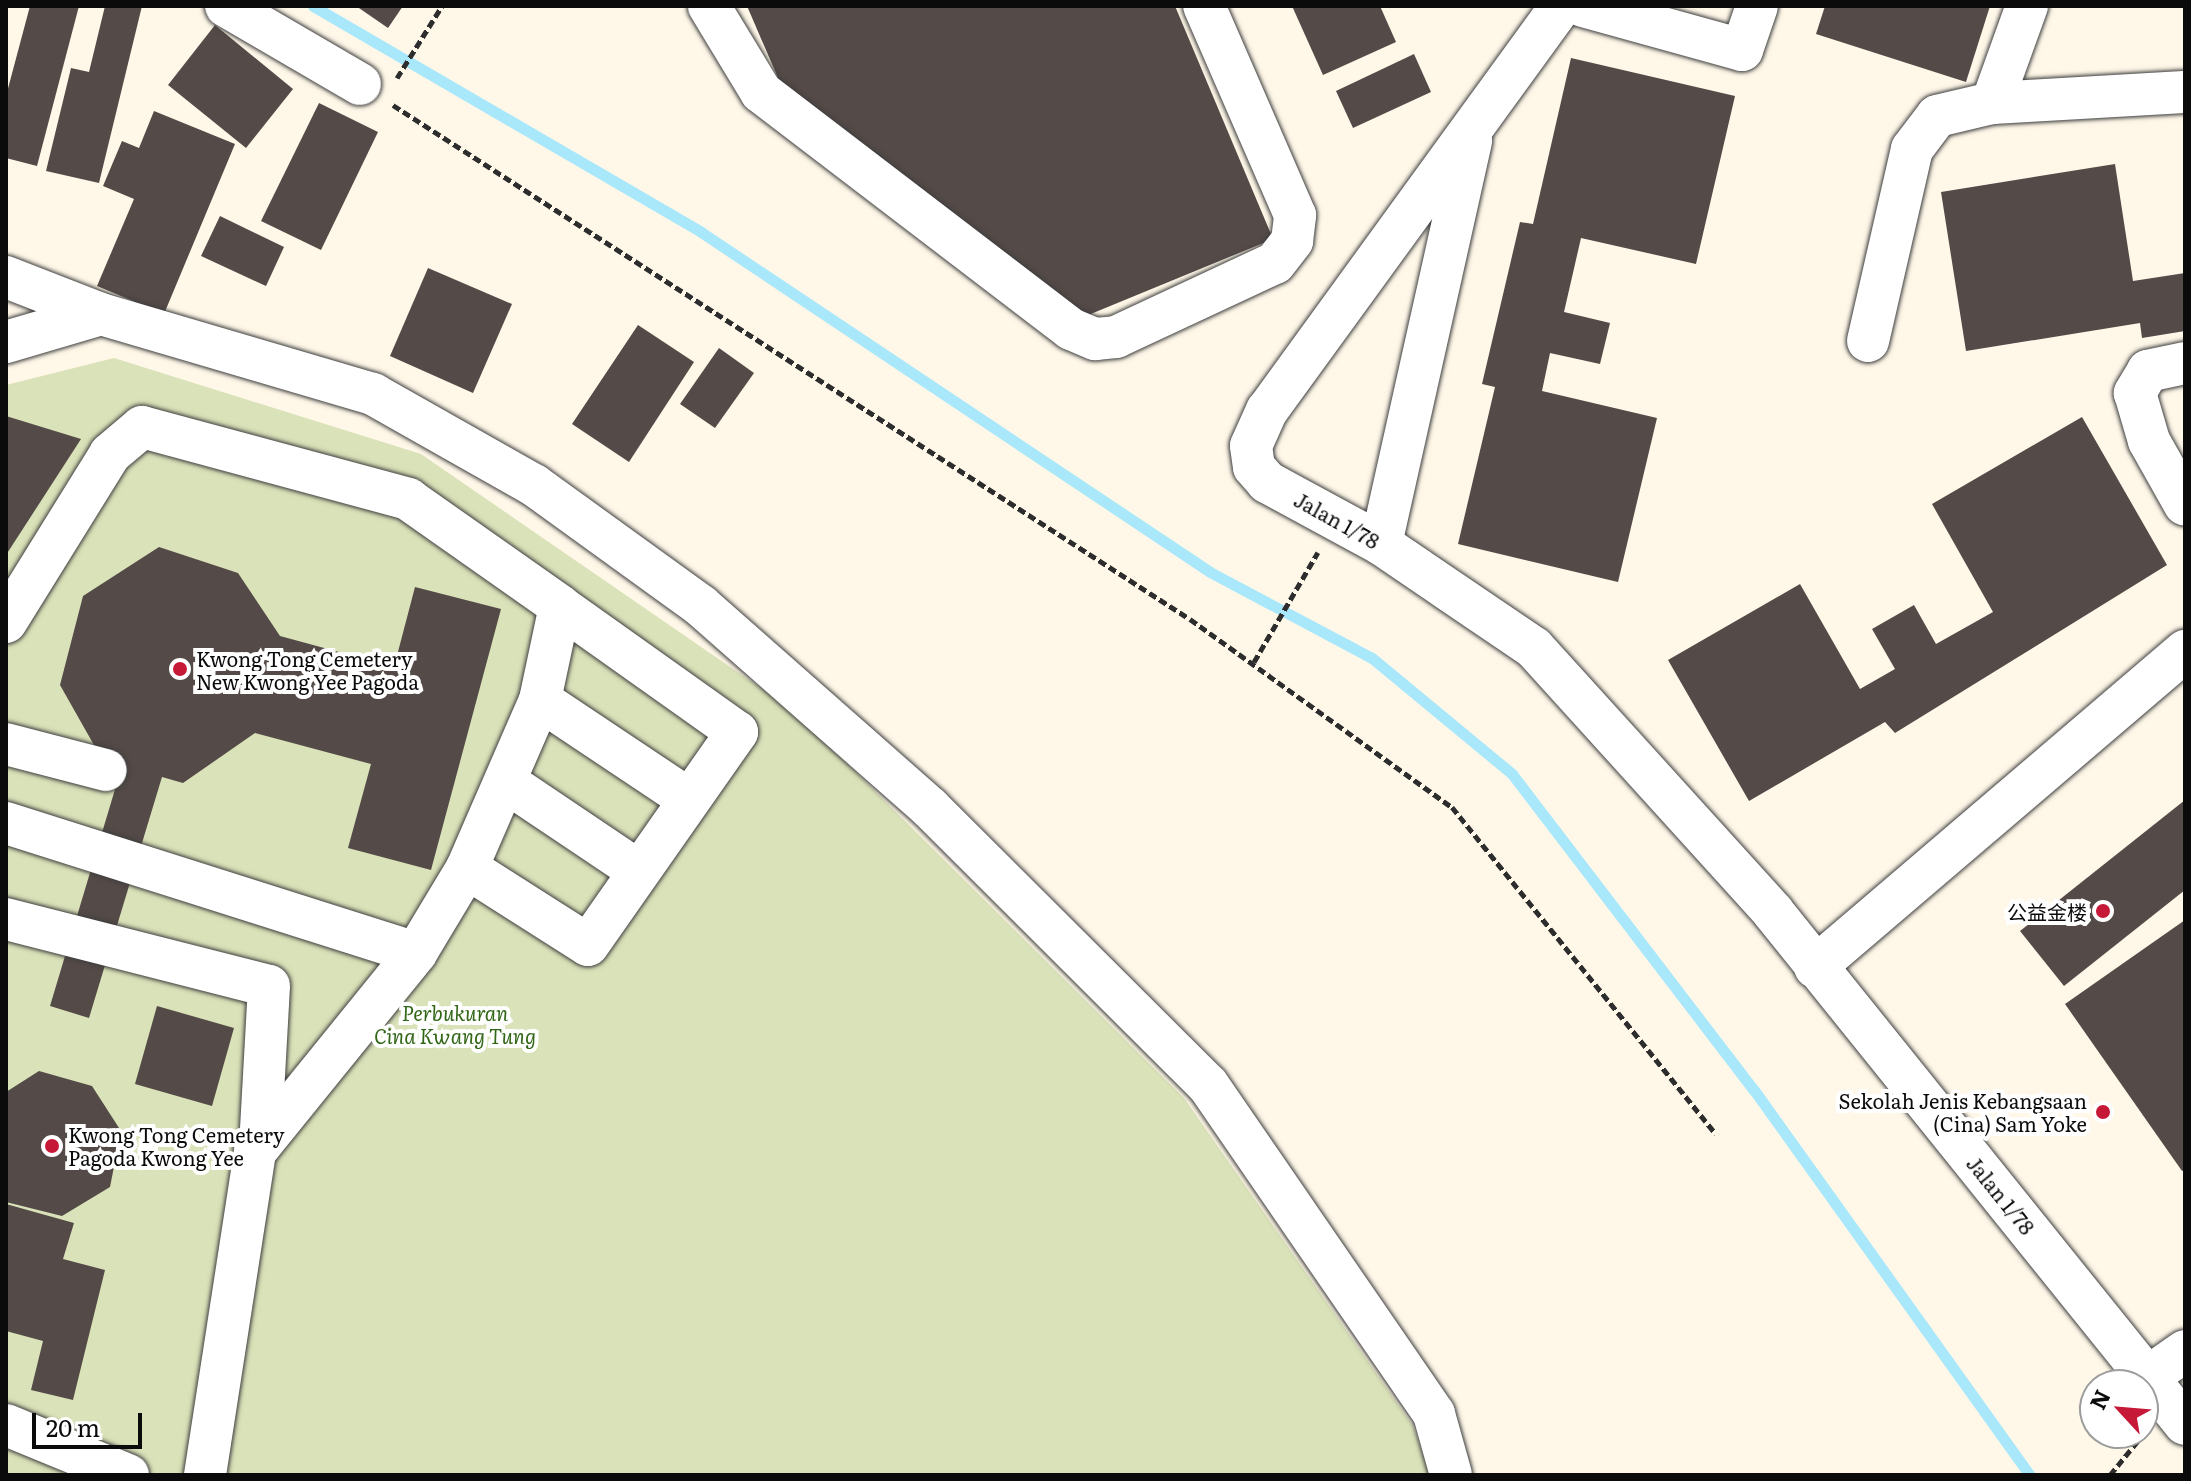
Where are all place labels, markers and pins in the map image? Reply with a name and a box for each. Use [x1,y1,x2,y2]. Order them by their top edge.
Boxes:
place label: Kwong Tong Cemetery New Kwong Yee Pagoda [196,646,419,693]
marker: Kwong Tong Cemetery New Kwong Yee Pagoda [171,660,189,678]
place label: 公益金楼 [2007,899,2087,923]
marker: 公益金楼 [2094,902,2112,920]
place label: Sekolah Jenis Kebangsaan (Cina) Sam Yoke [1839,1088,2087,1135]
marker: Sekolah Jenis Kebangsaan (Cina) Sam Yoke [2094,1103,2112,1121]
place label: Kwong Tong Cemetery Pagoda Kwong Yee [68,1122,284,1169]
marker: Kwong Tong Cemetery Pagoda Kwong Yee [43,1137,61,1155]

